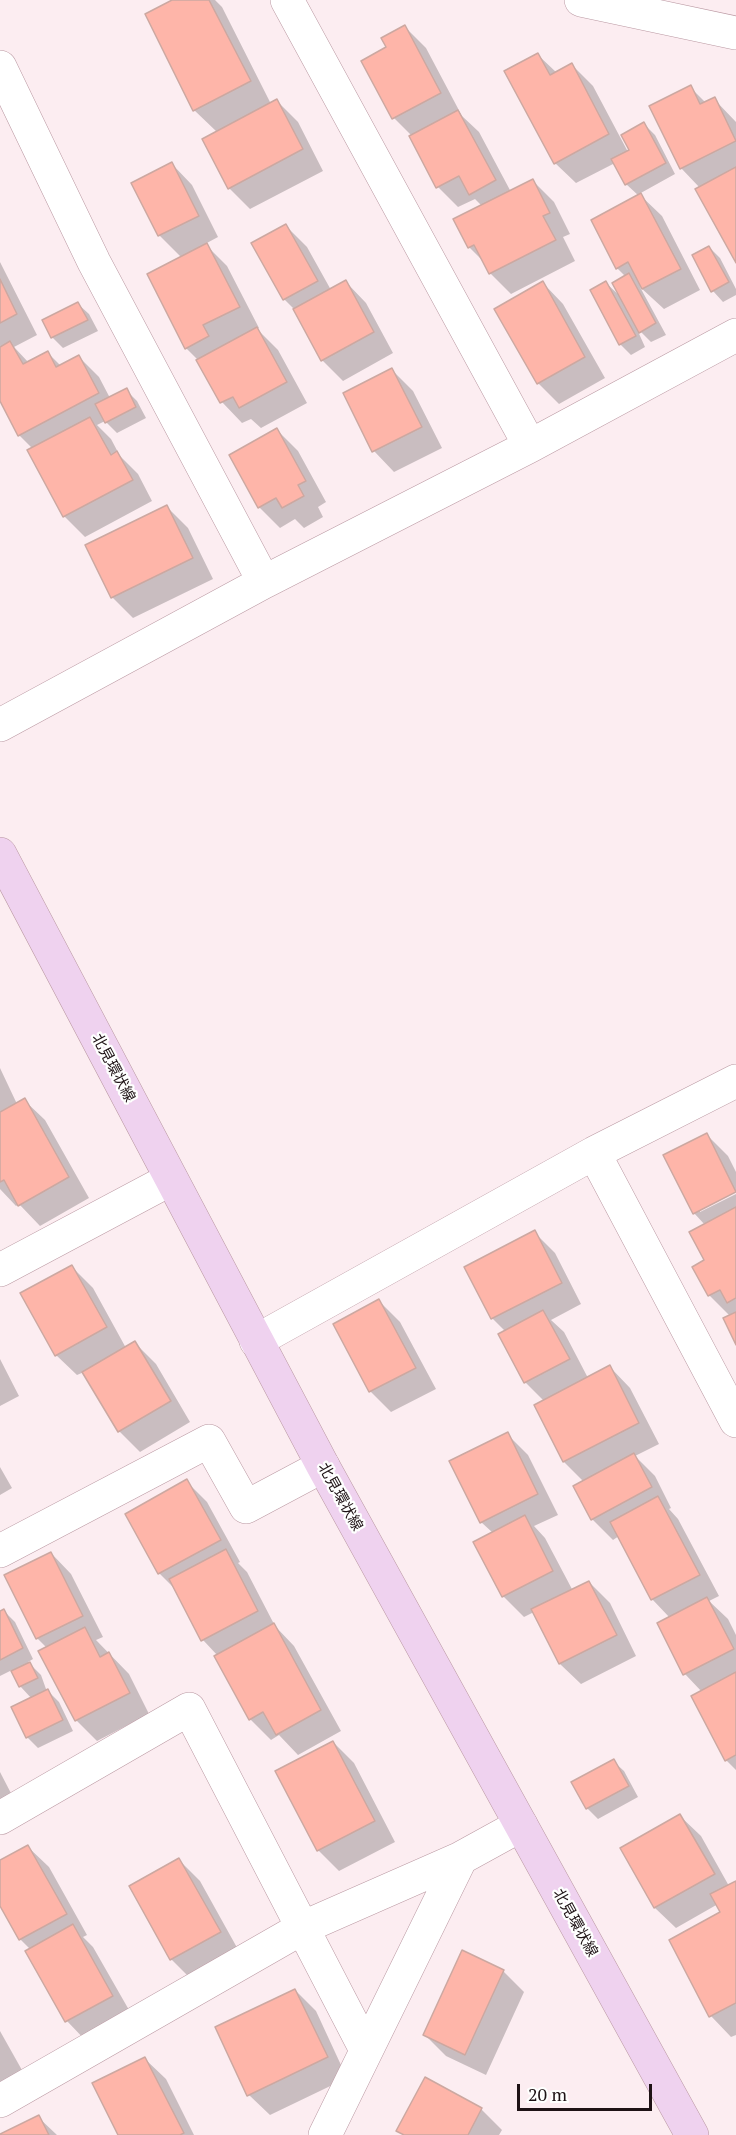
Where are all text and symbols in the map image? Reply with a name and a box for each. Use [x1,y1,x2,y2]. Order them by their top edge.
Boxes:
street label: 北見環状線 [87,1031,139,1105]
street label: 北見環状線 [314,1460,366,1534]
street label: 北見環状線 [549,1886,601,1960]
scale bar [520,2072,655,2110]
text: 20 m [528,2082,567,2106]

